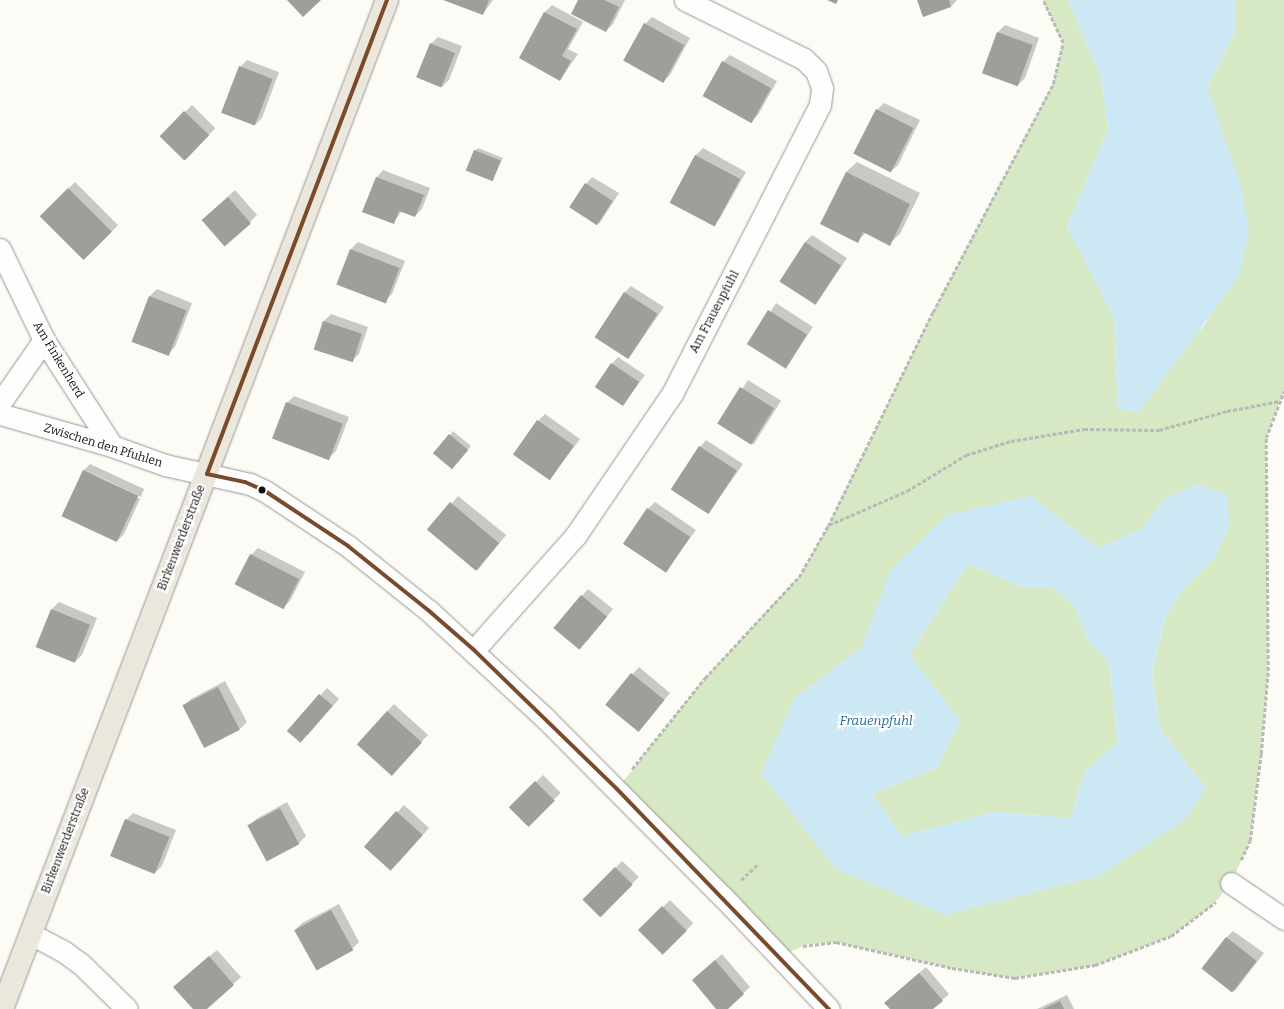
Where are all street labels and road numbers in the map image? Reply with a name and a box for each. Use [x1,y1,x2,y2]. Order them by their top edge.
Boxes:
street label: Am Frauenpfuhl [687,268,743,356]
street label: Am Finkenherd [30,319,86,401]
street label: Zwischen den Pfuhlen [42,421,164,471]
street label: Birkenwerderstraße [155,483,209,593]
street label: Birkenwerderstraße [39,786,93,896]

